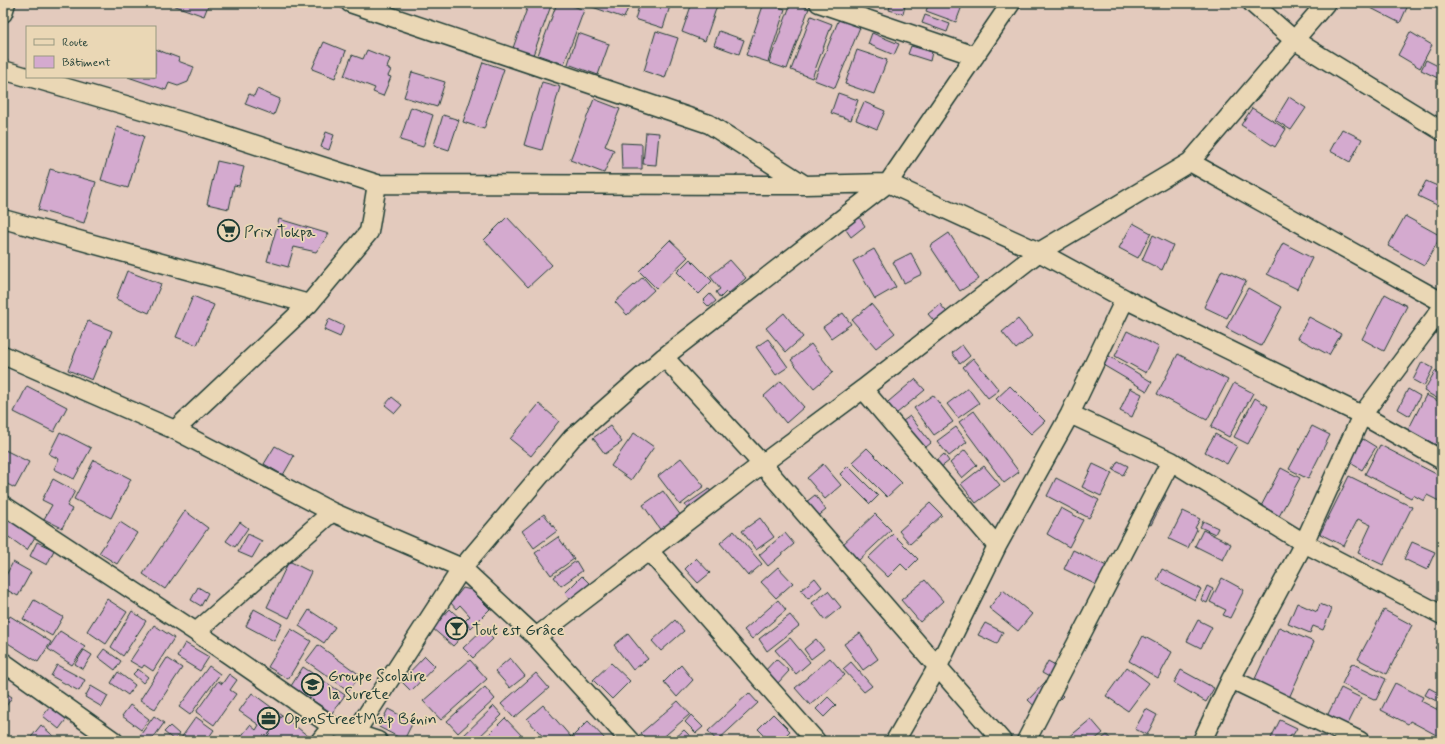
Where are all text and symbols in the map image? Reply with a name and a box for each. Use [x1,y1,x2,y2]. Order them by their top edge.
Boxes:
legend [26,26,156,78]
text: Route [62,35,88,51]
text: Bâtiment [62,55,111,71]
supermarket icon: Prix Tokpa [216,218,242,244]
place label: Prix Tokpa [244,222,316,243]
bar icon: Tout est Grâce [444,616,470,642]
place label: Tout est Grâce [472,620,564,641]
place label: Groupe Scolaire la Surete [328,666,427,705]
school or university icon: Groupe Scolaire la Surete [300,671,326,697]
office icon: OpenStreetMap Bénin [256,705,282,731]
place label: OpenStreetMap Bénin [284,709,437,730]

